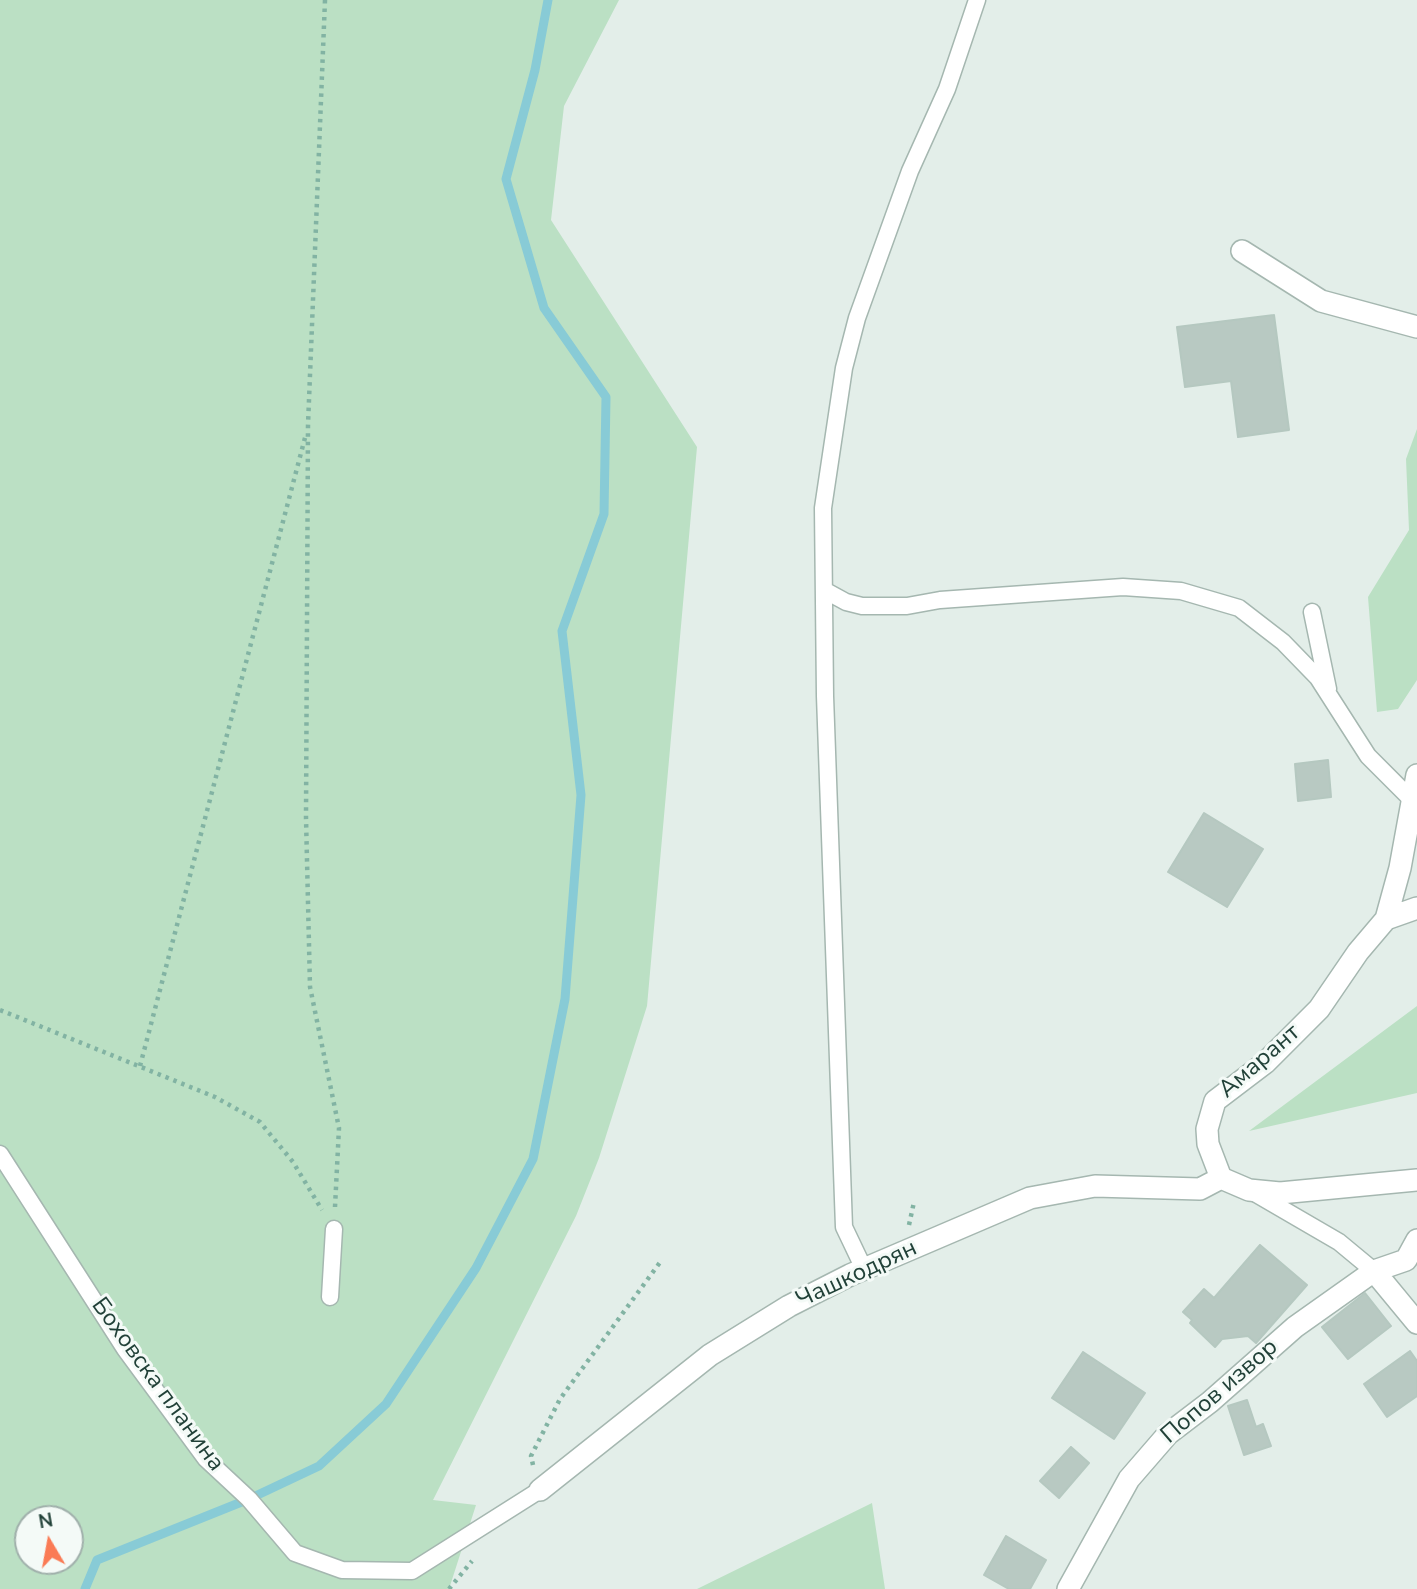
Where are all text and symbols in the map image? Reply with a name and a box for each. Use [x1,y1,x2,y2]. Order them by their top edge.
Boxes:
street label: Амарант [1214,1019,1306,1105]
street label: Чашкодрян [792,1234,922,1316]
street label: Боховска планина [84,1293,230,1477]
street label: Попов извор [1156,1333,1284,1451]
north arrow [14,1505,84,1575]
text: N [36,1507,55,1535]

